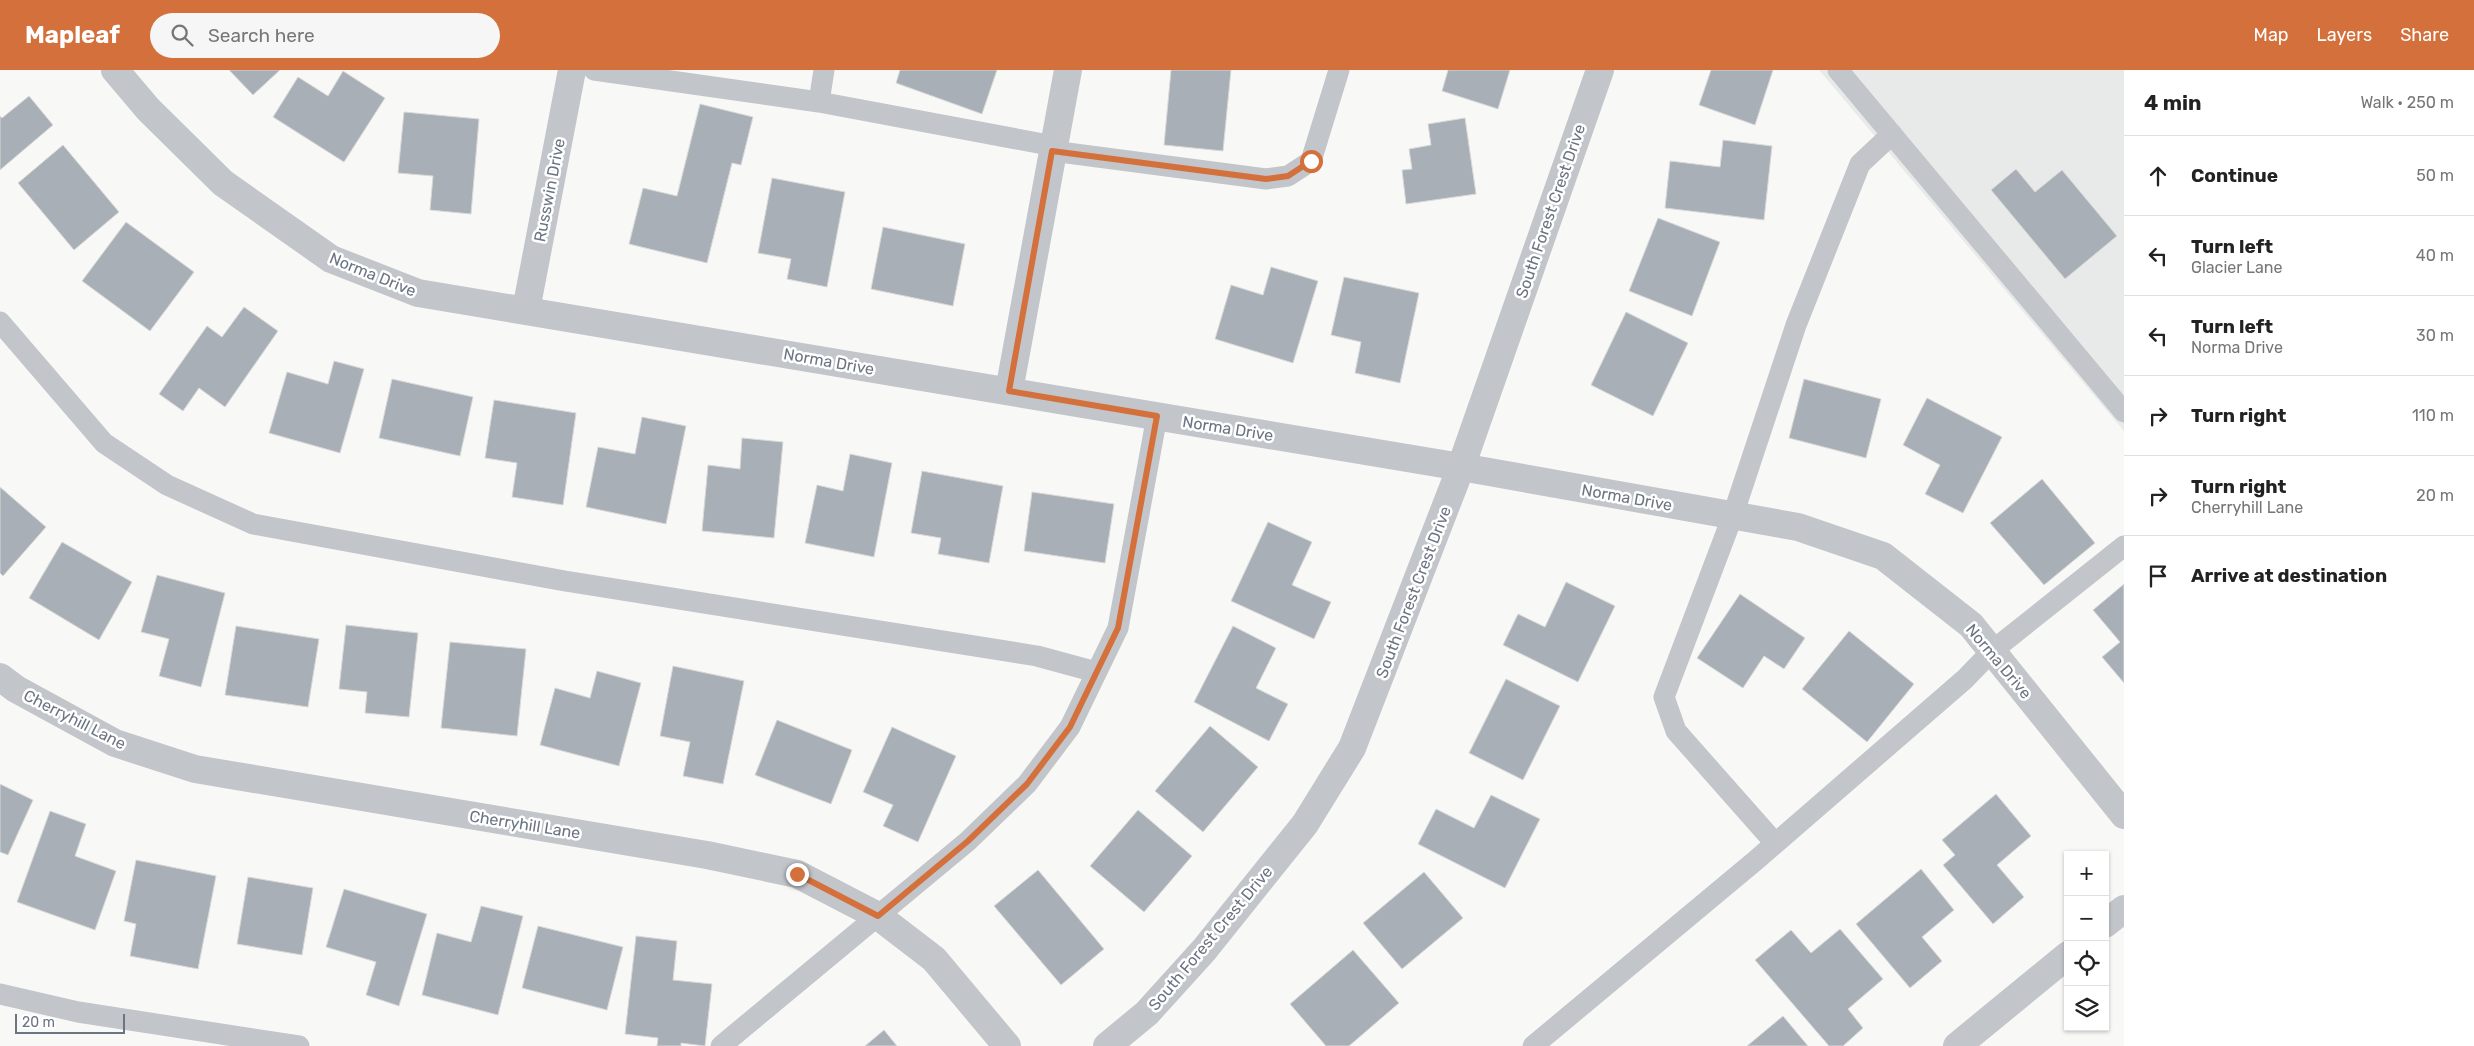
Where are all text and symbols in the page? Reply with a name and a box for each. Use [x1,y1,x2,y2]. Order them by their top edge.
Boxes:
search box [150,13,500,58]
text: Mapleaf [25,21,120,49]
icon: search [168,21,196,49]
text: Search here [208,24,315,47]
text: Map [2254,24,2289,46]
text: Layers [2317,24,2372,46]
text: Share [2400,24,2449,46]
text: 4 min [2144,90,2202,115]
text: Walk · 250 m [2360,93,2454,112]
street label: South Forest Crest Drive [1512,122,1589,301]
street label: Russwin Drive [530,137,569,243]
route start [1300,150,1323,173]
icon: ahead [2144,162,2172,190]
text: Continue [2191,164,2278,187]
text: 50 m [2416,166,2454,185]
text: Turn left [2191,235,2273,258]
icon: left [2144,242,2172,270]
text: 40 m [2416,246,2454,265]
street label: Norma Drive [327,248,419,300]
text: Glacier Lane [2191,258,2282,277]
text: Turn left [2191,315,2273,338]
icon: left [2144,322,2172,350]
text: 30 m [2416,326,2454,345]
text: Norma Drive [2191,338,2283,357]
street label: Norma Drive [782,344,876,379]
icon: right [2144,402,2172,430]
text: Turn right [2191,404,2286,427]
text: 110 m [2412,406,2454,425]
street label: Norma Drive [1181,412,1275,445]
text: Turn right [2191,475,2286,498]
street label: Norma Drive [1580,480,1674,515]
icon: right [2144,482,2172,510]
text: 20 m [2416,486,2454,505]
text: Cherryhill Lane [2191,498,2303,517]
street label: South Forest Crest Drive [1372,504,1455,681]
icon: arrive [2144,562,2172,590]
text: Arrive at destination [2191,564,2387,587]
street label: Norma Drive [1962,620,2035,703]
street label: Cherryhill Lane [20,686,129,753]
street label: Cherryhill Lane [468,806,582,843]
map controls [2064,851,2109,1031]
button: + [2064,851,2109,896]
street label: South Forest Crest Drive [1144,862,1276,1014]
route end [786,863,809,886]
button: − [2064,896,2109,941]
button: locate [2064,941,2109,986]
button: layers [2064,986,2109,1031]
scale bar [15,1011,125,1034]
text: 20 m [22,1014,55,1031]

